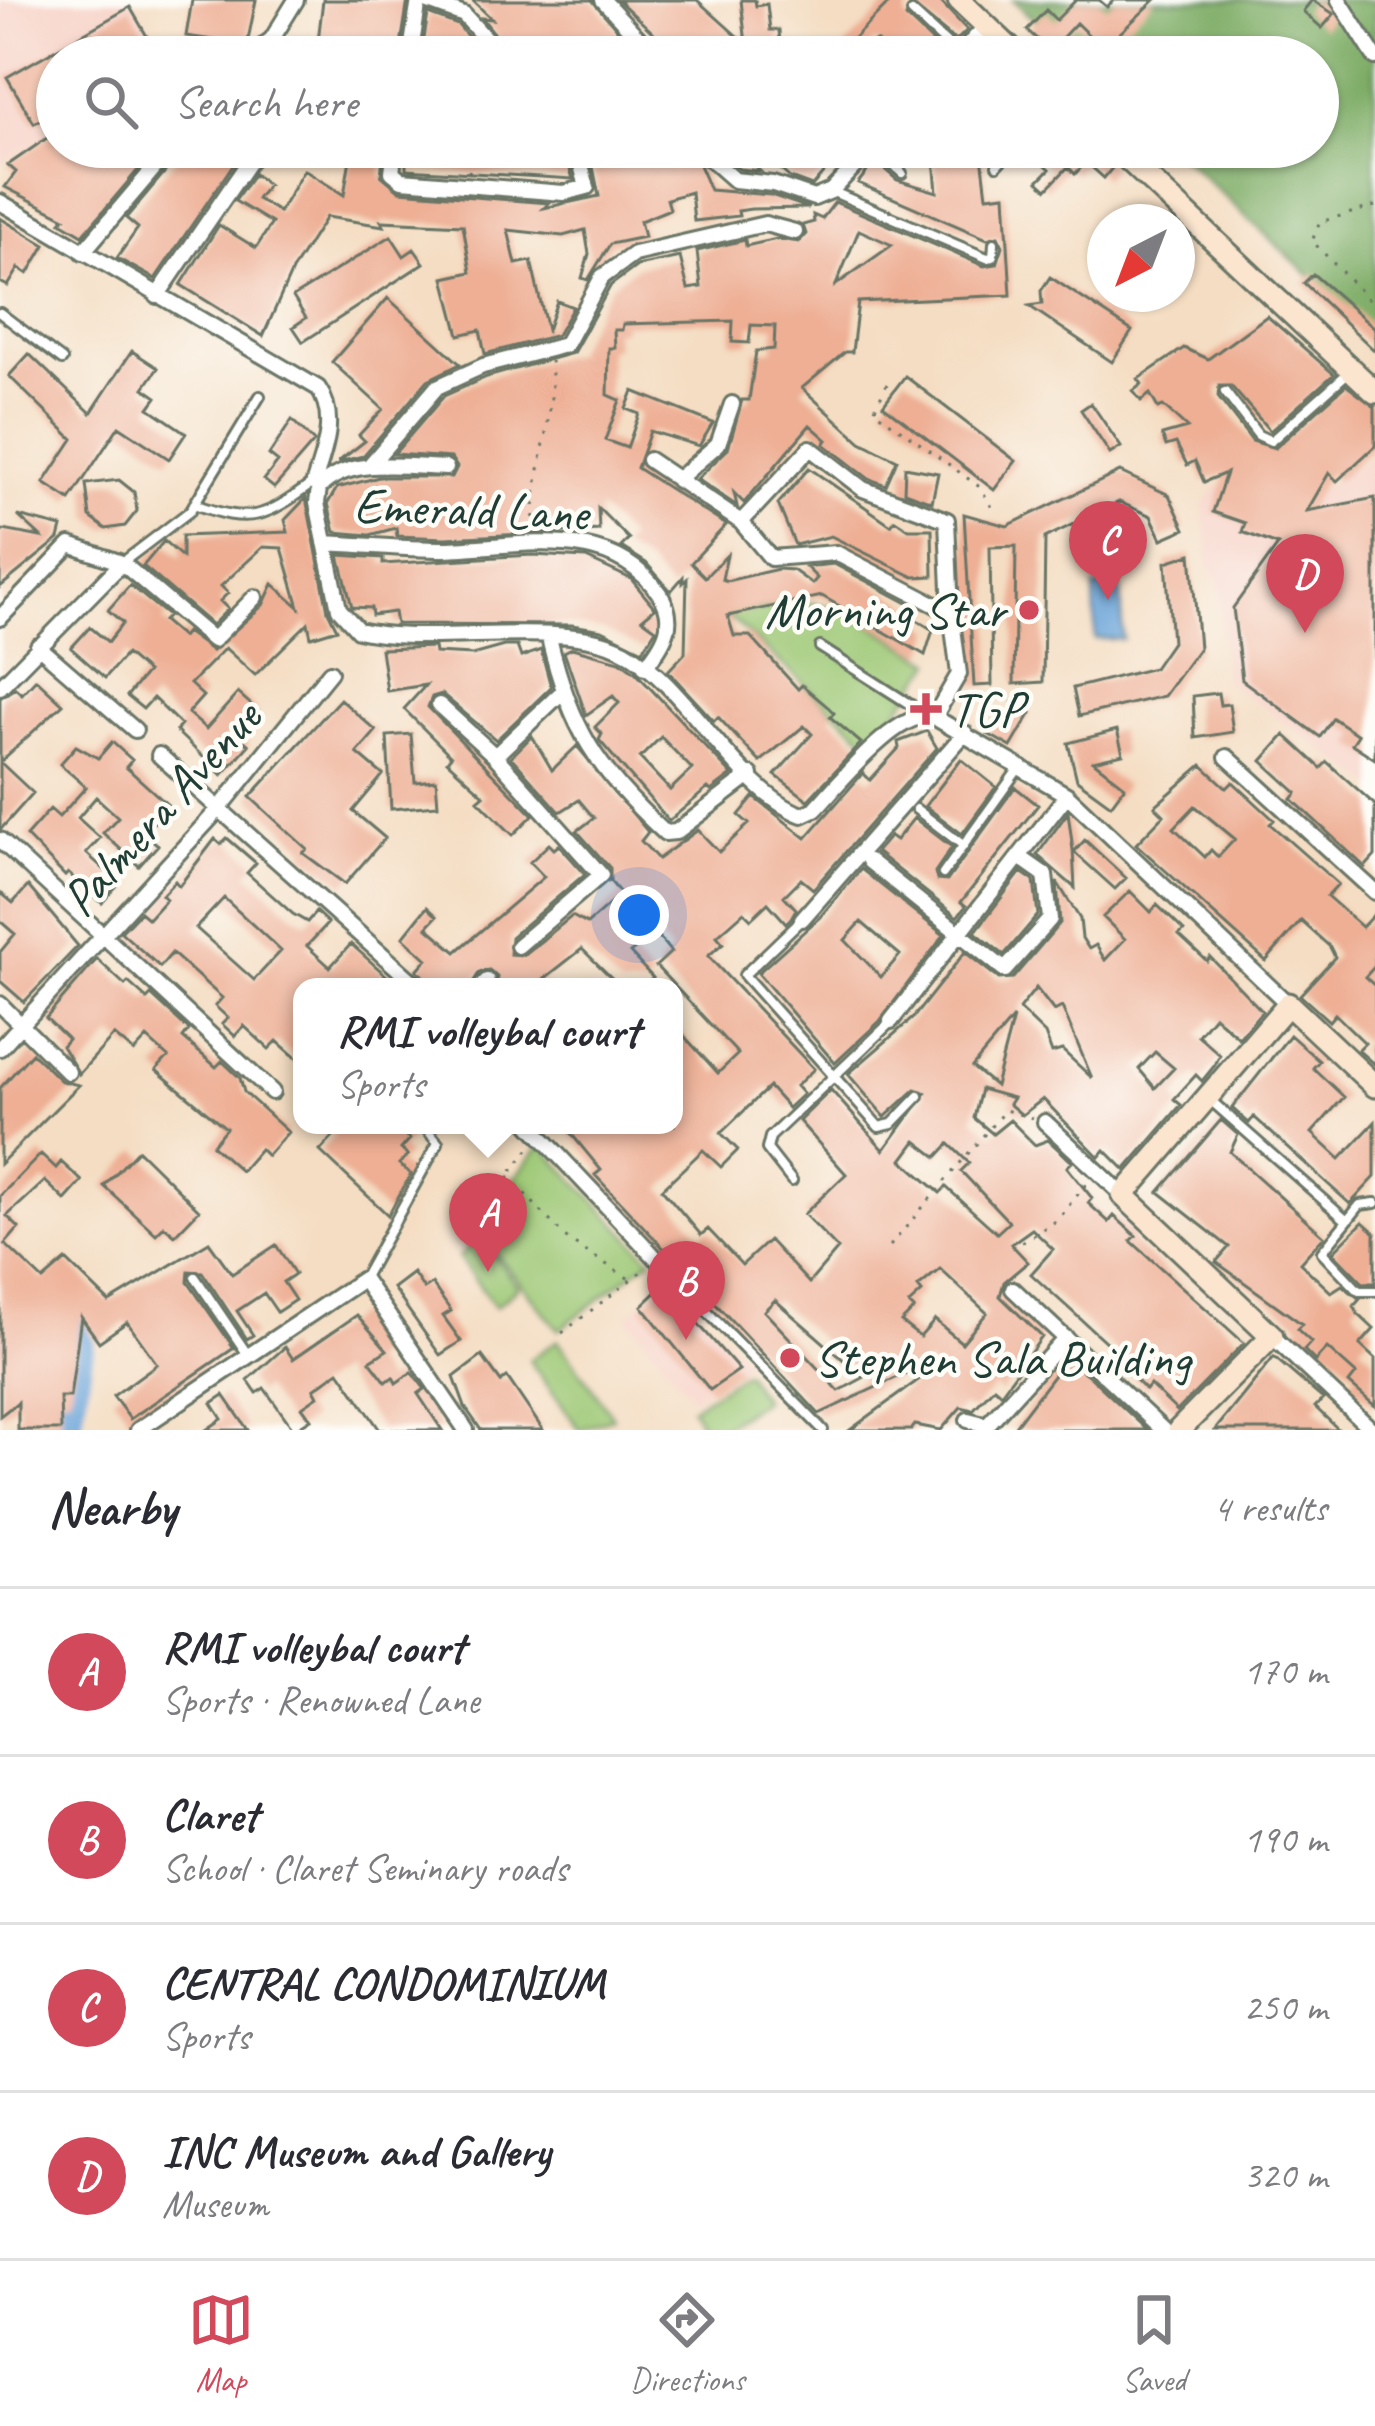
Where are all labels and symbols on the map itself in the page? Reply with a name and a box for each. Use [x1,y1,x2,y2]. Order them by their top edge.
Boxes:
north arrow [1087,204,1195,312]
street label: Emerald Lane [353,473,593,545]
pin: C [1069,501,1147,600]
pin: D [1266,534,1344,633]
place label: Morning Star [765,578,1009,642]
marker: Morning Star [1016,597,1042,623]
place label: TGP [950,677,1030,741]
street label: Palmera Avenue [47,684,277,929]
marker: TGP [913,696,939,722]
your location [609,885,669,945]
pin: A [449,1173,527,1272]
pin: B [647,1241,725,1340]
place label: Stephen Sala Building [814,1326,1193,1390]
marker: Stephen Sala Building [777,1345,803,1371]

